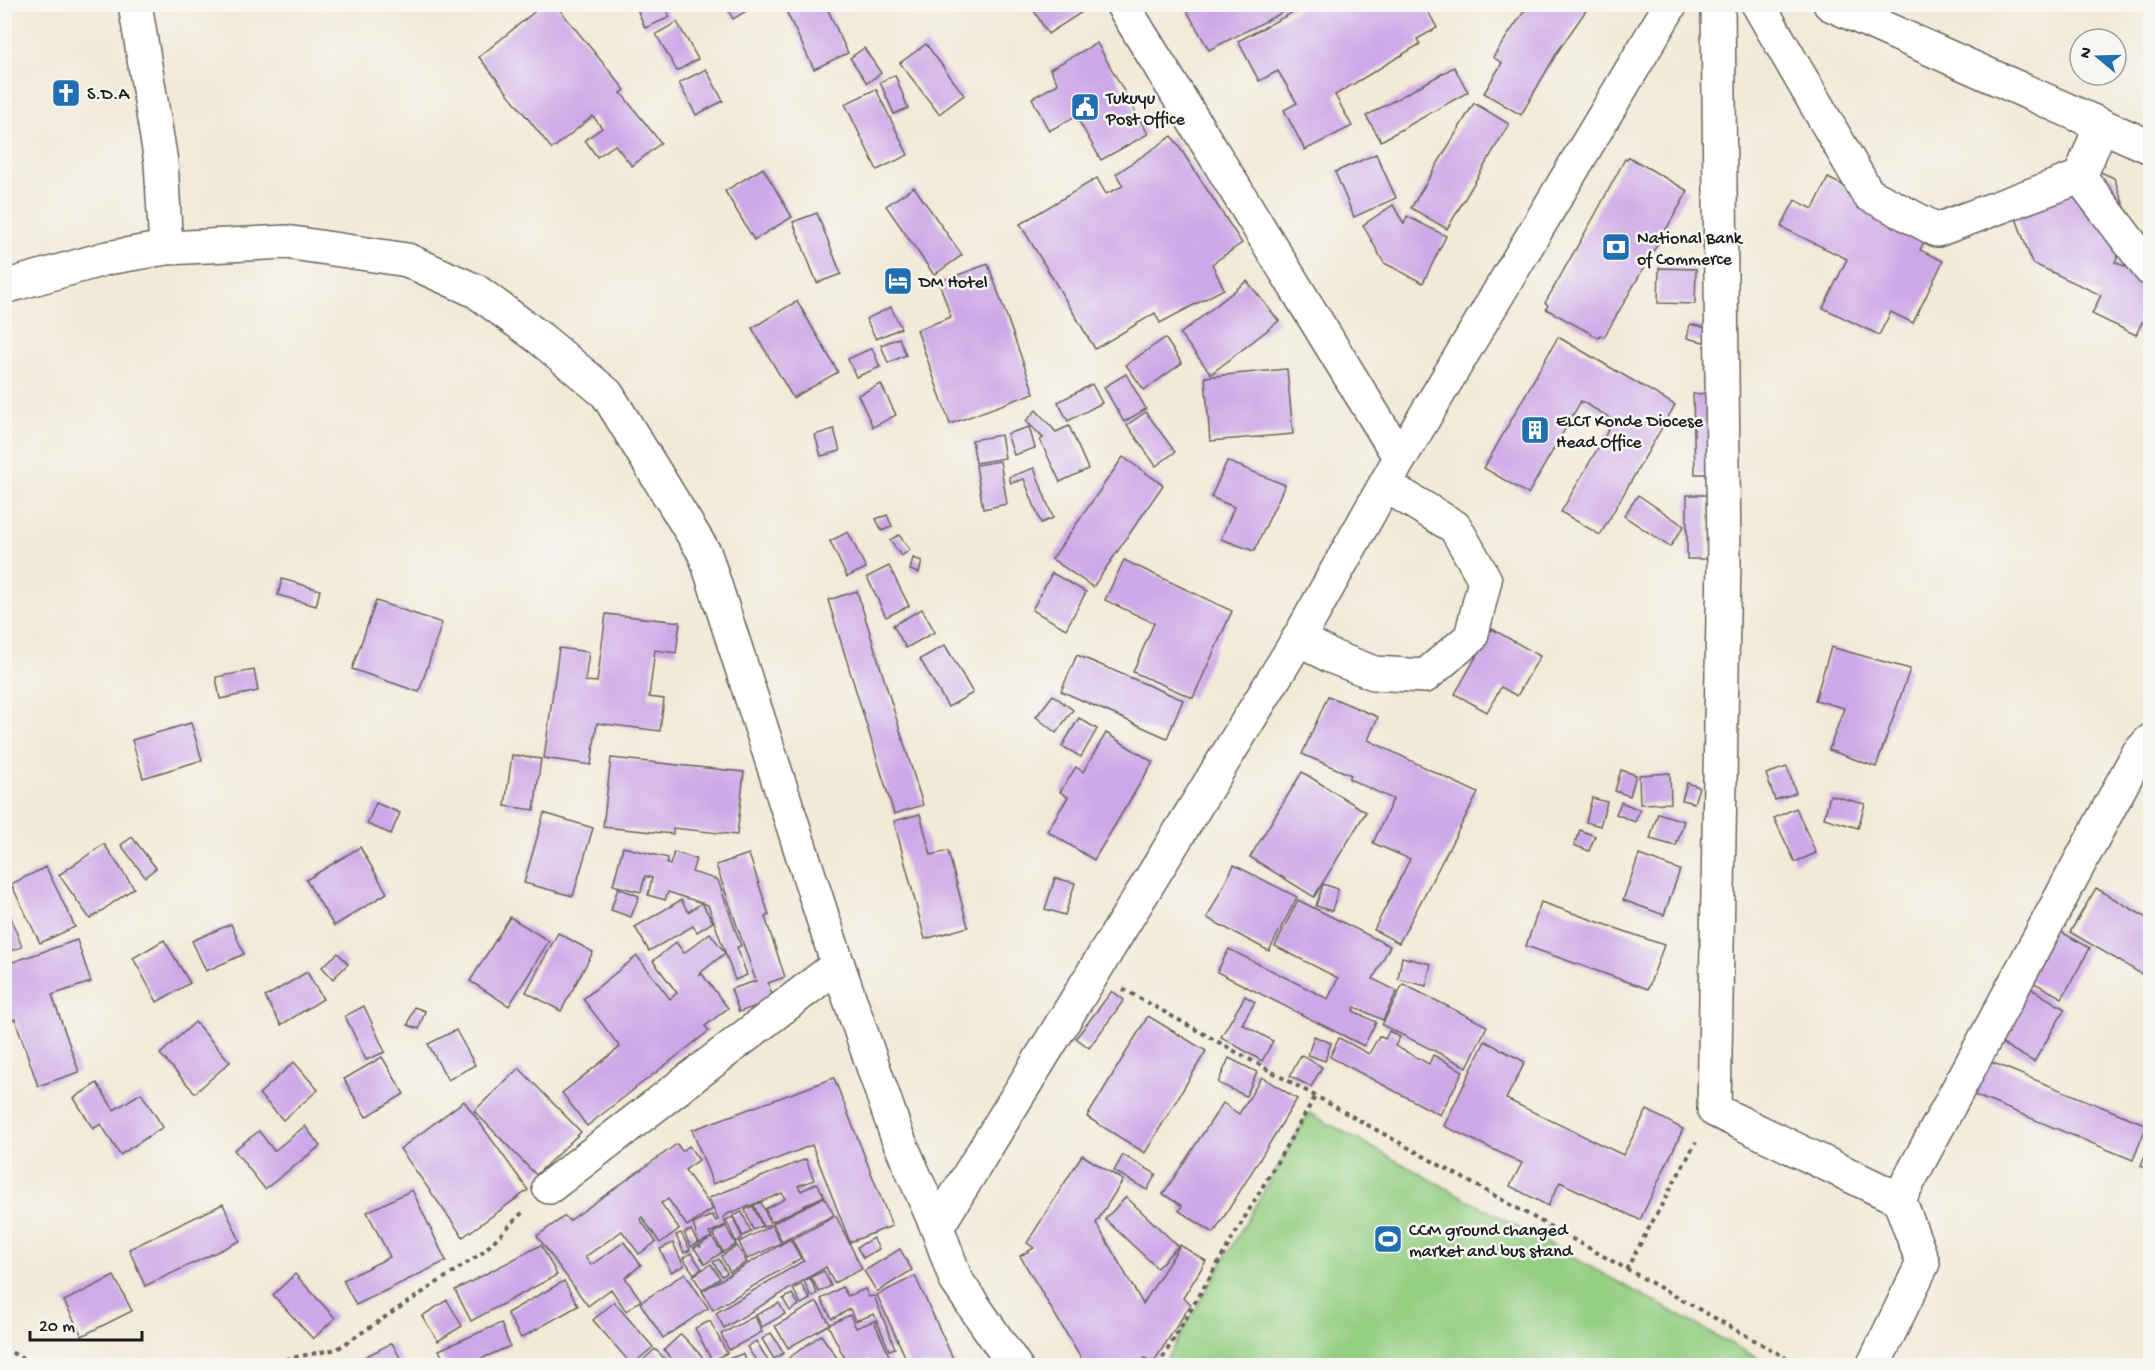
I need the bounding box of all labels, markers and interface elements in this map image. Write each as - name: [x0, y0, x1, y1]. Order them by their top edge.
- north arrow: [2068, 27, 2128, 87]
- text: N: [2076, 45, 2098, 61]
- church icon: S.D.A: [50, 77, 82, 109]
- place label: S.D.A: [87, 85, 130, 106]
- place label: Tukuyu Post Office: [1105, 89, 1185, 131]
- public building icon: Tukuyu Post Office: [1069, 91, 1101, 123]
- place label: National Bank of Commerce: [1637, 229, 1744, 271]
- bank icon: National Bank of Commerce: [1600, 231, 1632, 263]
- hotel icon: DM Hotel: [882, 265, 914, 297]
- place label: DM Hotel: [918, 273, 988, 294]
- place label: ELCT Konde Diocese Head Office: [1556, 412, 1704, 454]
- building icon: ELCT Konde Diocese Head Office: [1519, 414, 1551, 446]
- place label: CCM ground changed market and bus stand: [1409, 1221, 1574, 1263]
- sports icon: CCM ground changed market and bus stand: [1372, 1223, 1404, 1255]
- scale bar: [30, 1304, 142, 1342]
- text: 20 m: [39, 1317, 75, 1338]

